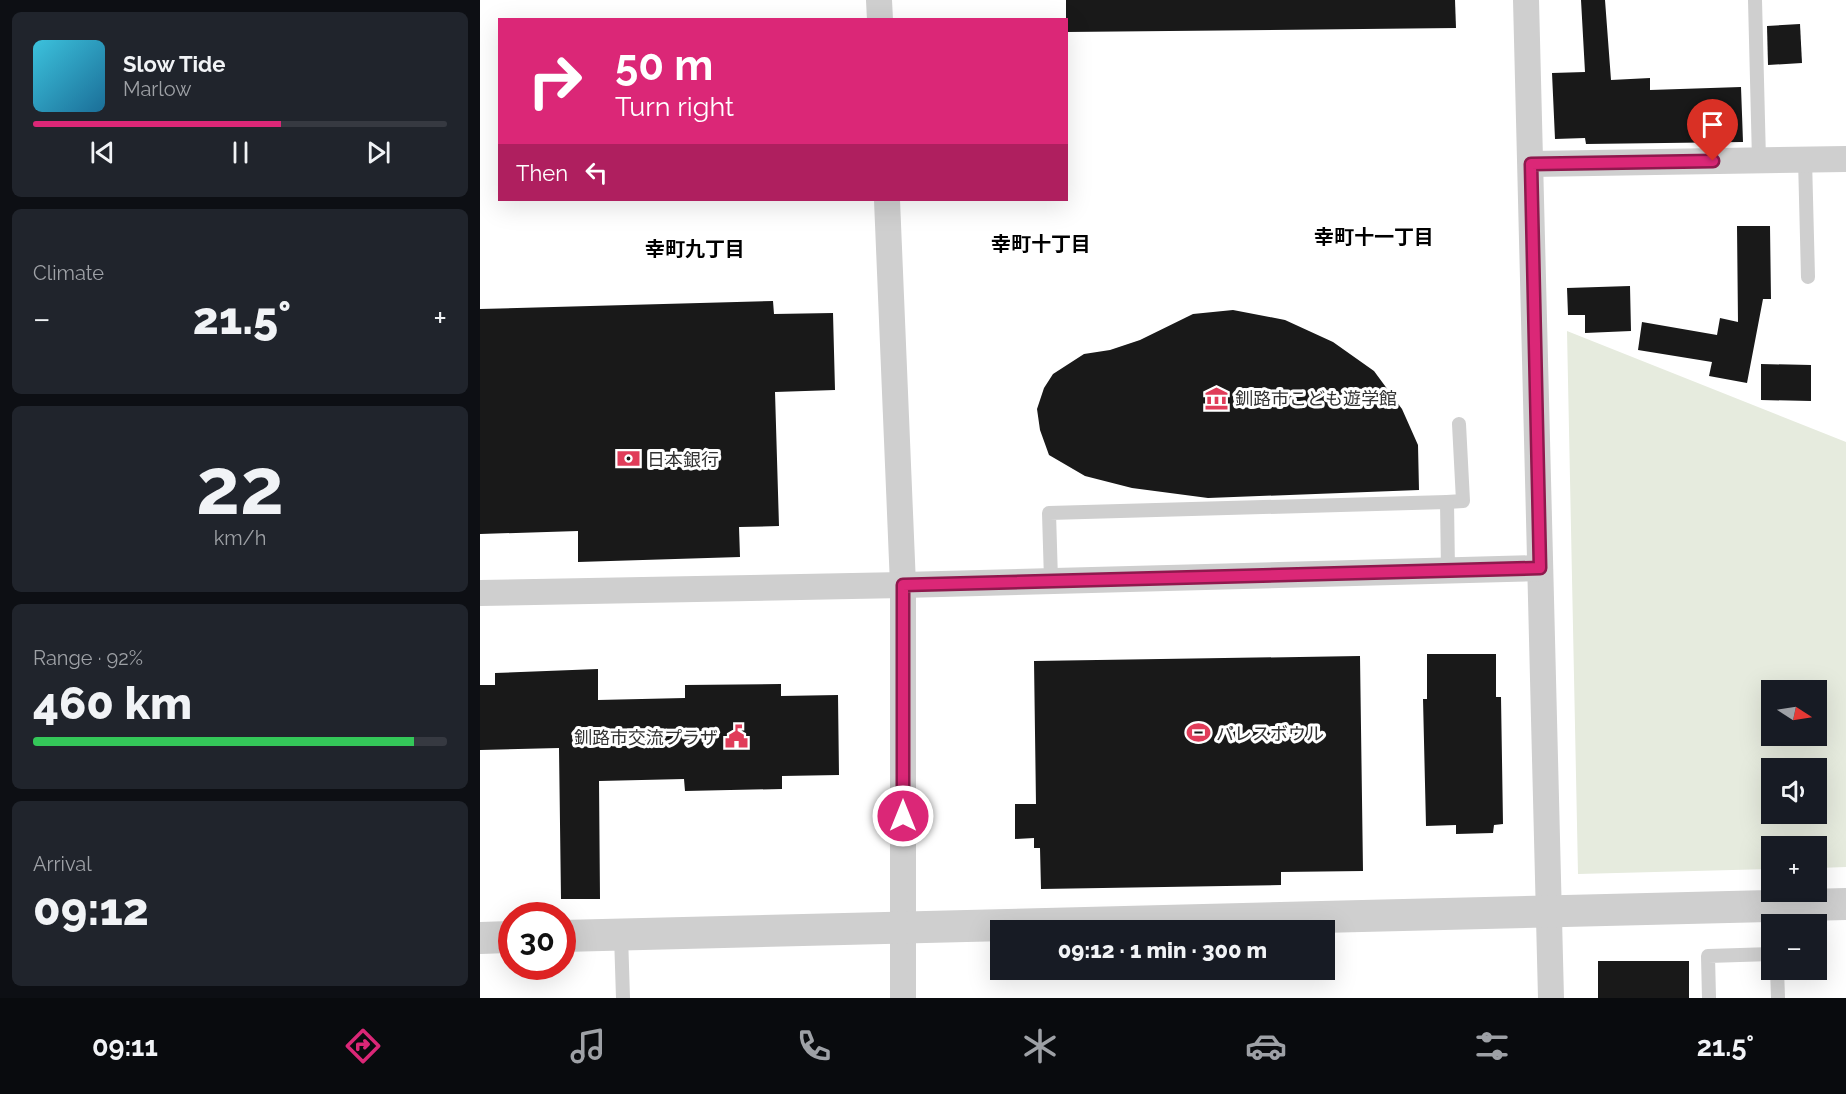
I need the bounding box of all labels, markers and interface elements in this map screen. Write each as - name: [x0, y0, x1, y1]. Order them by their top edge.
- text: 50 m: [615, 41, 713, 90]
- icon: right: [516, 42, 594, 120]
- text: Slow Tide: [123, 51, 225, 77]
- text: Marlow: [123, 77, 192, 101]
- text: Turn right: [615, 91, 734, 122]
- pin: [1687, 99, 1738, 161]
- icon: arrive: [1696, 108, 1729, 141]
- icon: previous: [86, 136, 119, 169]
- icon: pause: [224, 136, 257, 169]
- icon: next: [362, 136, 395, 169]
- icon: left: [580, 156, 613, 189]
- text: Then: [516, 160, 568, 186]
- district label: 幸町十一丁目: [1314, 225, 1434, 249]
- district label: 幸町十丁目: [991, 232, 1091, 256]
- district label: 幸町九丁目: [645, 237, 745, 261]
- text: Climate: [33, 261, 104, 285]
- text: 21.5°: [193, 292, 291, 345]
- text: −: [33, 299, 51, 338]
- text: +: [433, 299, 447, 338]
- museum icon: 釧路市こども遊学館: [1204, 385, 1230, 411]
- place label: 釧路市こども遊学館: [1235, 388, 1397, 409]
- text: 22: [196, 441, 284, 532]
- bank icon: 日本銀行: [616, 446, 642, 472]
- place label: 日本銀行: [647, 449, 719, 470]
- text: km/h: [214, 526, 266, 550]
- text: Range · 92%: [33, 646, 143, 670]
- text: 460 km: [33, 677, 192, 730]
- north arrow: [1761, 680, 1827, 746]
- map controls: [1761, 680, 1827, 980]
- sports icon: パレスボウル: [1185, 720, 1211, 746]
- place label: パレスボウル: [1216, 723, 1324, 744]
- public building icon: 釧路市交流プラザ: [723, 724, 749, 750]
- place label: 釧路市交流プラザ: [574, 727, 718, 748]
- button: sound: [1761, 758, 1827, 824]
- position arrow: [871, 784, 935, 848]
- button: +: [1761, 836, 1827, 902]
- text: Arrival: [33, 852, 92, 876]
- text: 09:12: [33, 883, 149, 936]
- speed limit sign: 30: [498, 902, 576, 980]
- button: −: [1761, 914, 1827, 980]
- text: 09:12 · 1 min · 300 m: [1058, 937, 1267, 963]
- icon: directions: [342, 1025, 384, 1067]
- icon: music: [567, 1025, 609, 1067]
- icon: phone: [793, 1025, 835, 1067]
- icon: climate: [1019, 1025, 1061, 1067]
- icon: car: [1245, 1025, 1287, 1067]
- icon: filters: [1471, 1025, 1513, 1067]
- text: 09:11: [92, 1031, 158, 1062]
- text: 21.5°: [1697, 1031, 1754, 1062]

